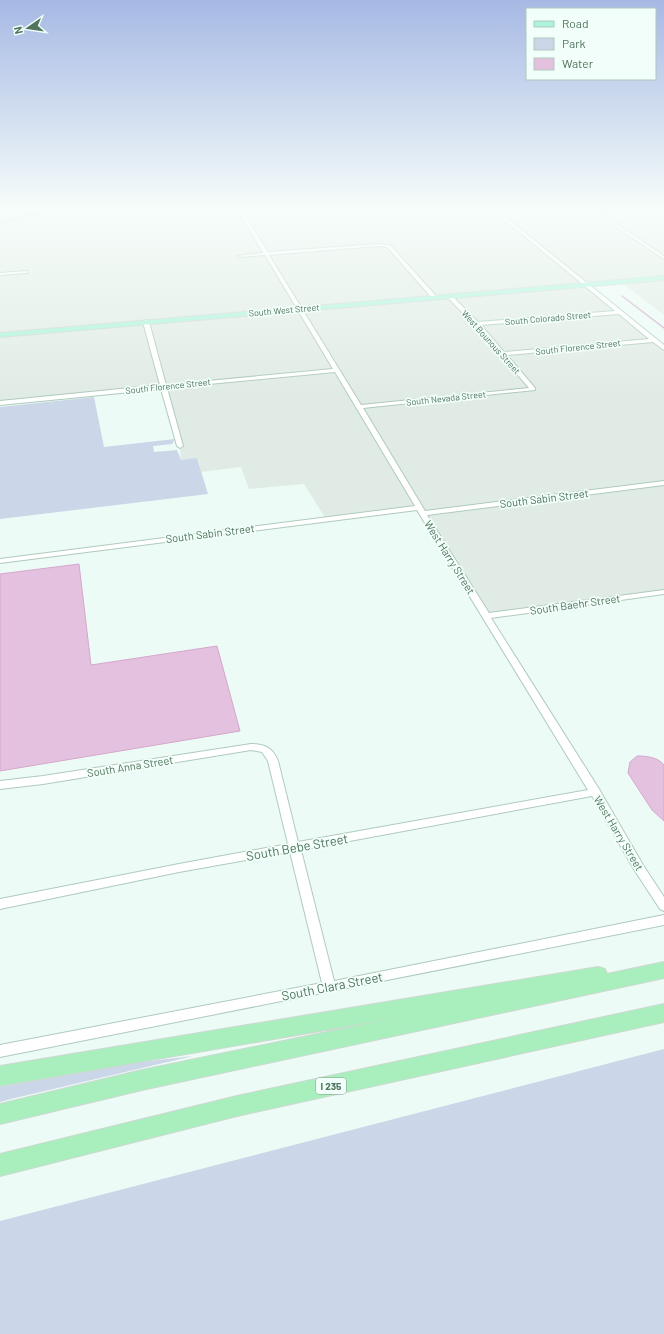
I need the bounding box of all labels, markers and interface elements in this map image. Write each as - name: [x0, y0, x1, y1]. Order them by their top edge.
- north arrow: [8, 8, 48, 48]
- legend: [526, 8, 656, 80]
- text: Road: [562, 16, 589, 30]
- text: N: [11, 25, 25, 35]
- text: Park: [562, 36, 586, 50]
- text: Water: [562, 56, 594, 70]
- street label: South West Street: [248, 301, 320, 319]
- street label: West Bounous Street: [459, 308, 523, 376]
- street label: South Colorado Street: [505, 309, 591, 327]
- street label: South Florence Street: [535, 337, 621, 357]
- street label: South Florence Street: [125, 376, 211, 396]
- street label: South Nevada Street: [405, 388, 487, 408]
- street label: South Sabin Street: [499, 486, 589, 510]
- street label: West Harry Street: [422, 518, 478, 596]
- street label: South Sabin Street: [165, 521, 255, 545]
- street label: South Baehr Street: [529, 591, 621, 617]
- street label: South Anna Street: [86, 753, 174, 779]
- street label: West Harry Street: [592, 793, 646, 873]
- street label: South Bebe Street: [245, 830, 349, 864]
- street label: South Clara Street: [280, 968, 384, 1004]
- road number: I 235: [316, 1078, 346, 1094]

